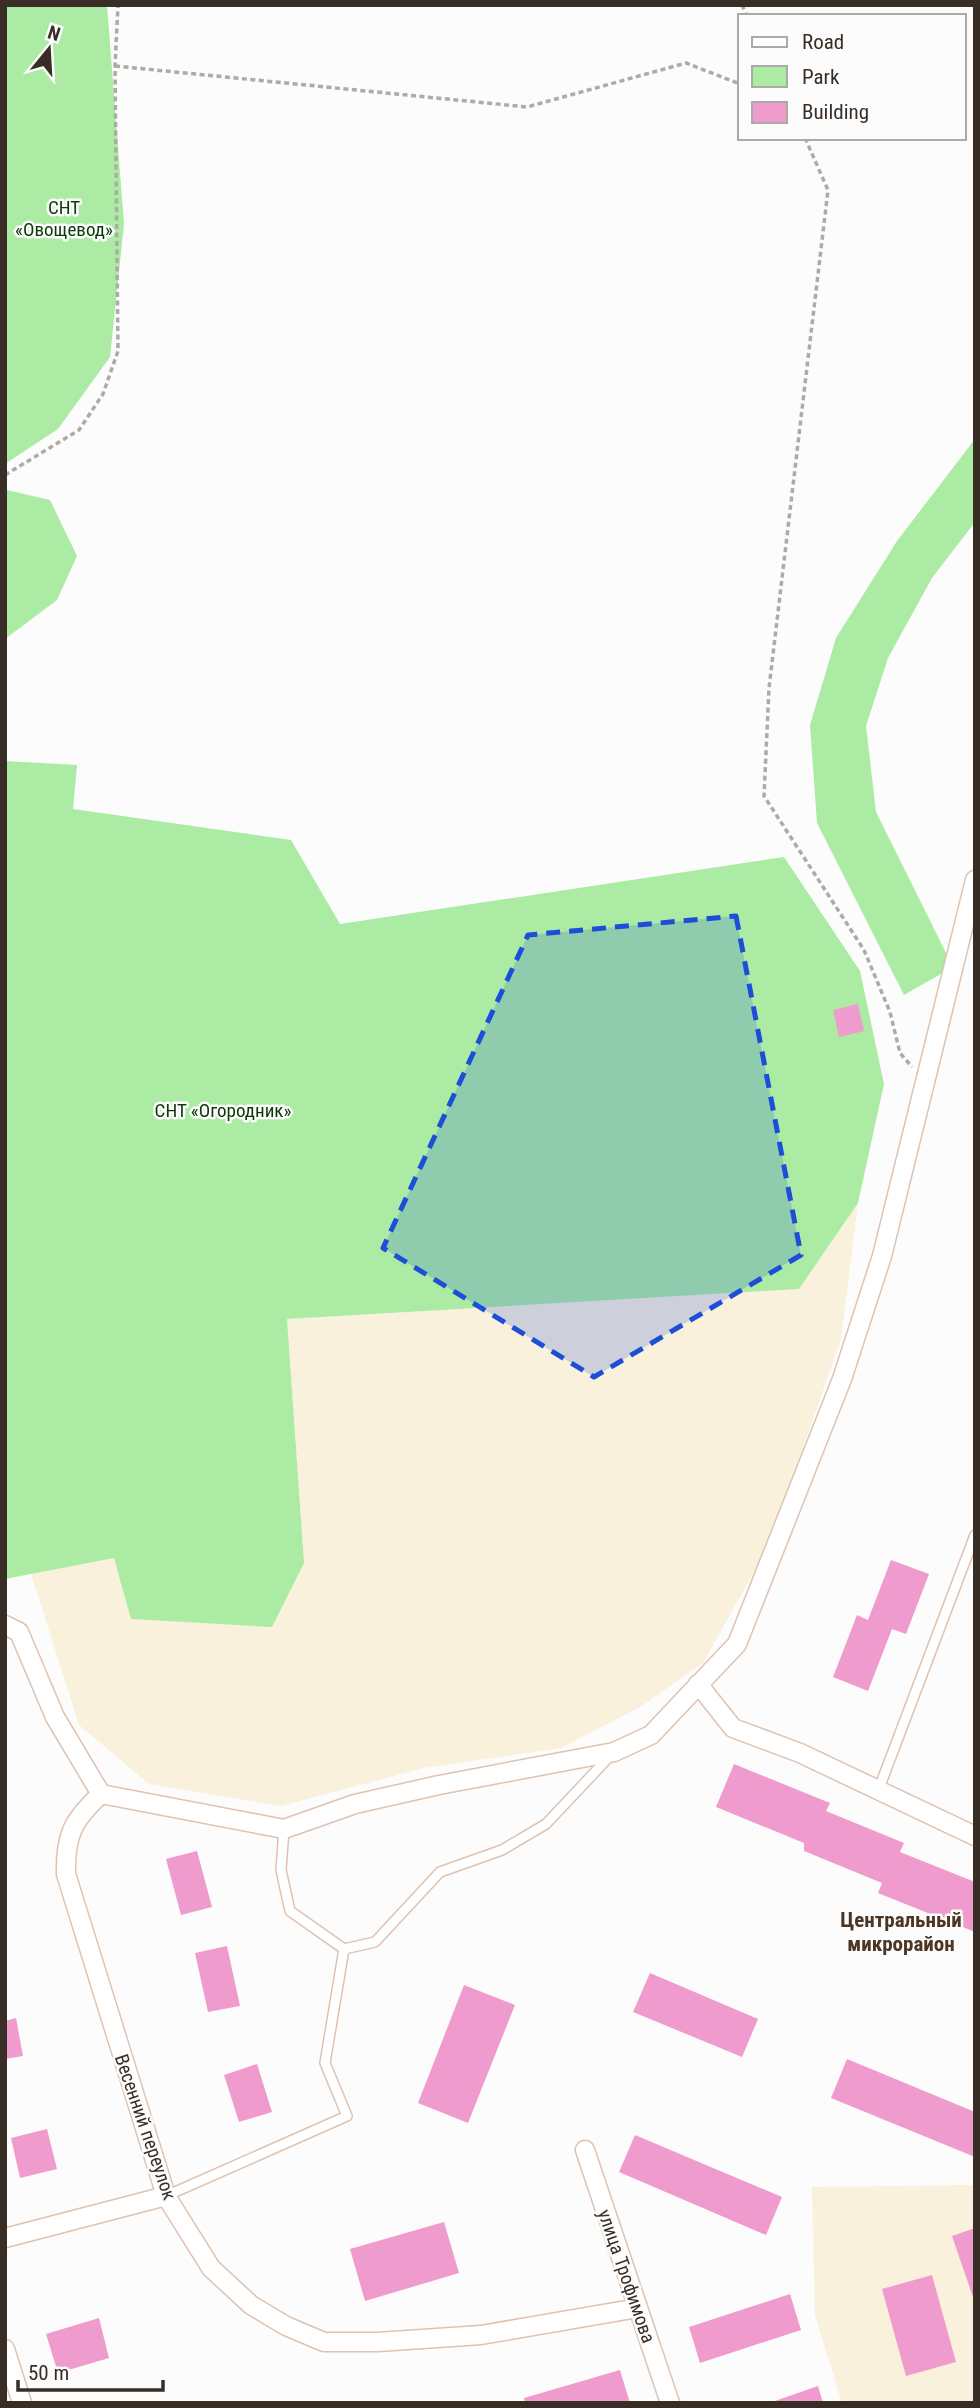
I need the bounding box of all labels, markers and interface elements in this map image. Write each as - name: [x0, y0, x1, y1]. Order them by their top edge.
- north arrow: [14, 14, 84, 84]
- legend: [738, 14, 966, 140]
- text: N: [45, 21, 63, 46]
- text: Road: [802, 30, 844, 54]
- text: Park: [802, 65, 840, 89]
- text: Building: [802, 100, 869, 124]
- park label: СНТ «Овощевод»: [15, 196, 113, 241]
- park label: СНТ «Огородник»: [155, 1099, 291, 1122]
- district label: Центральный микрорайон: [840, 1908, 962, 1956]
- street label: Весенний переулок: [110, 2051, 181, 2203]
- street label: улица Трофимова: [593, 2206, 660, 2346]
- scale bar: [18, 2348, 163, 2392]
- text: 50 m: [28, 2361, 69, 2385]

